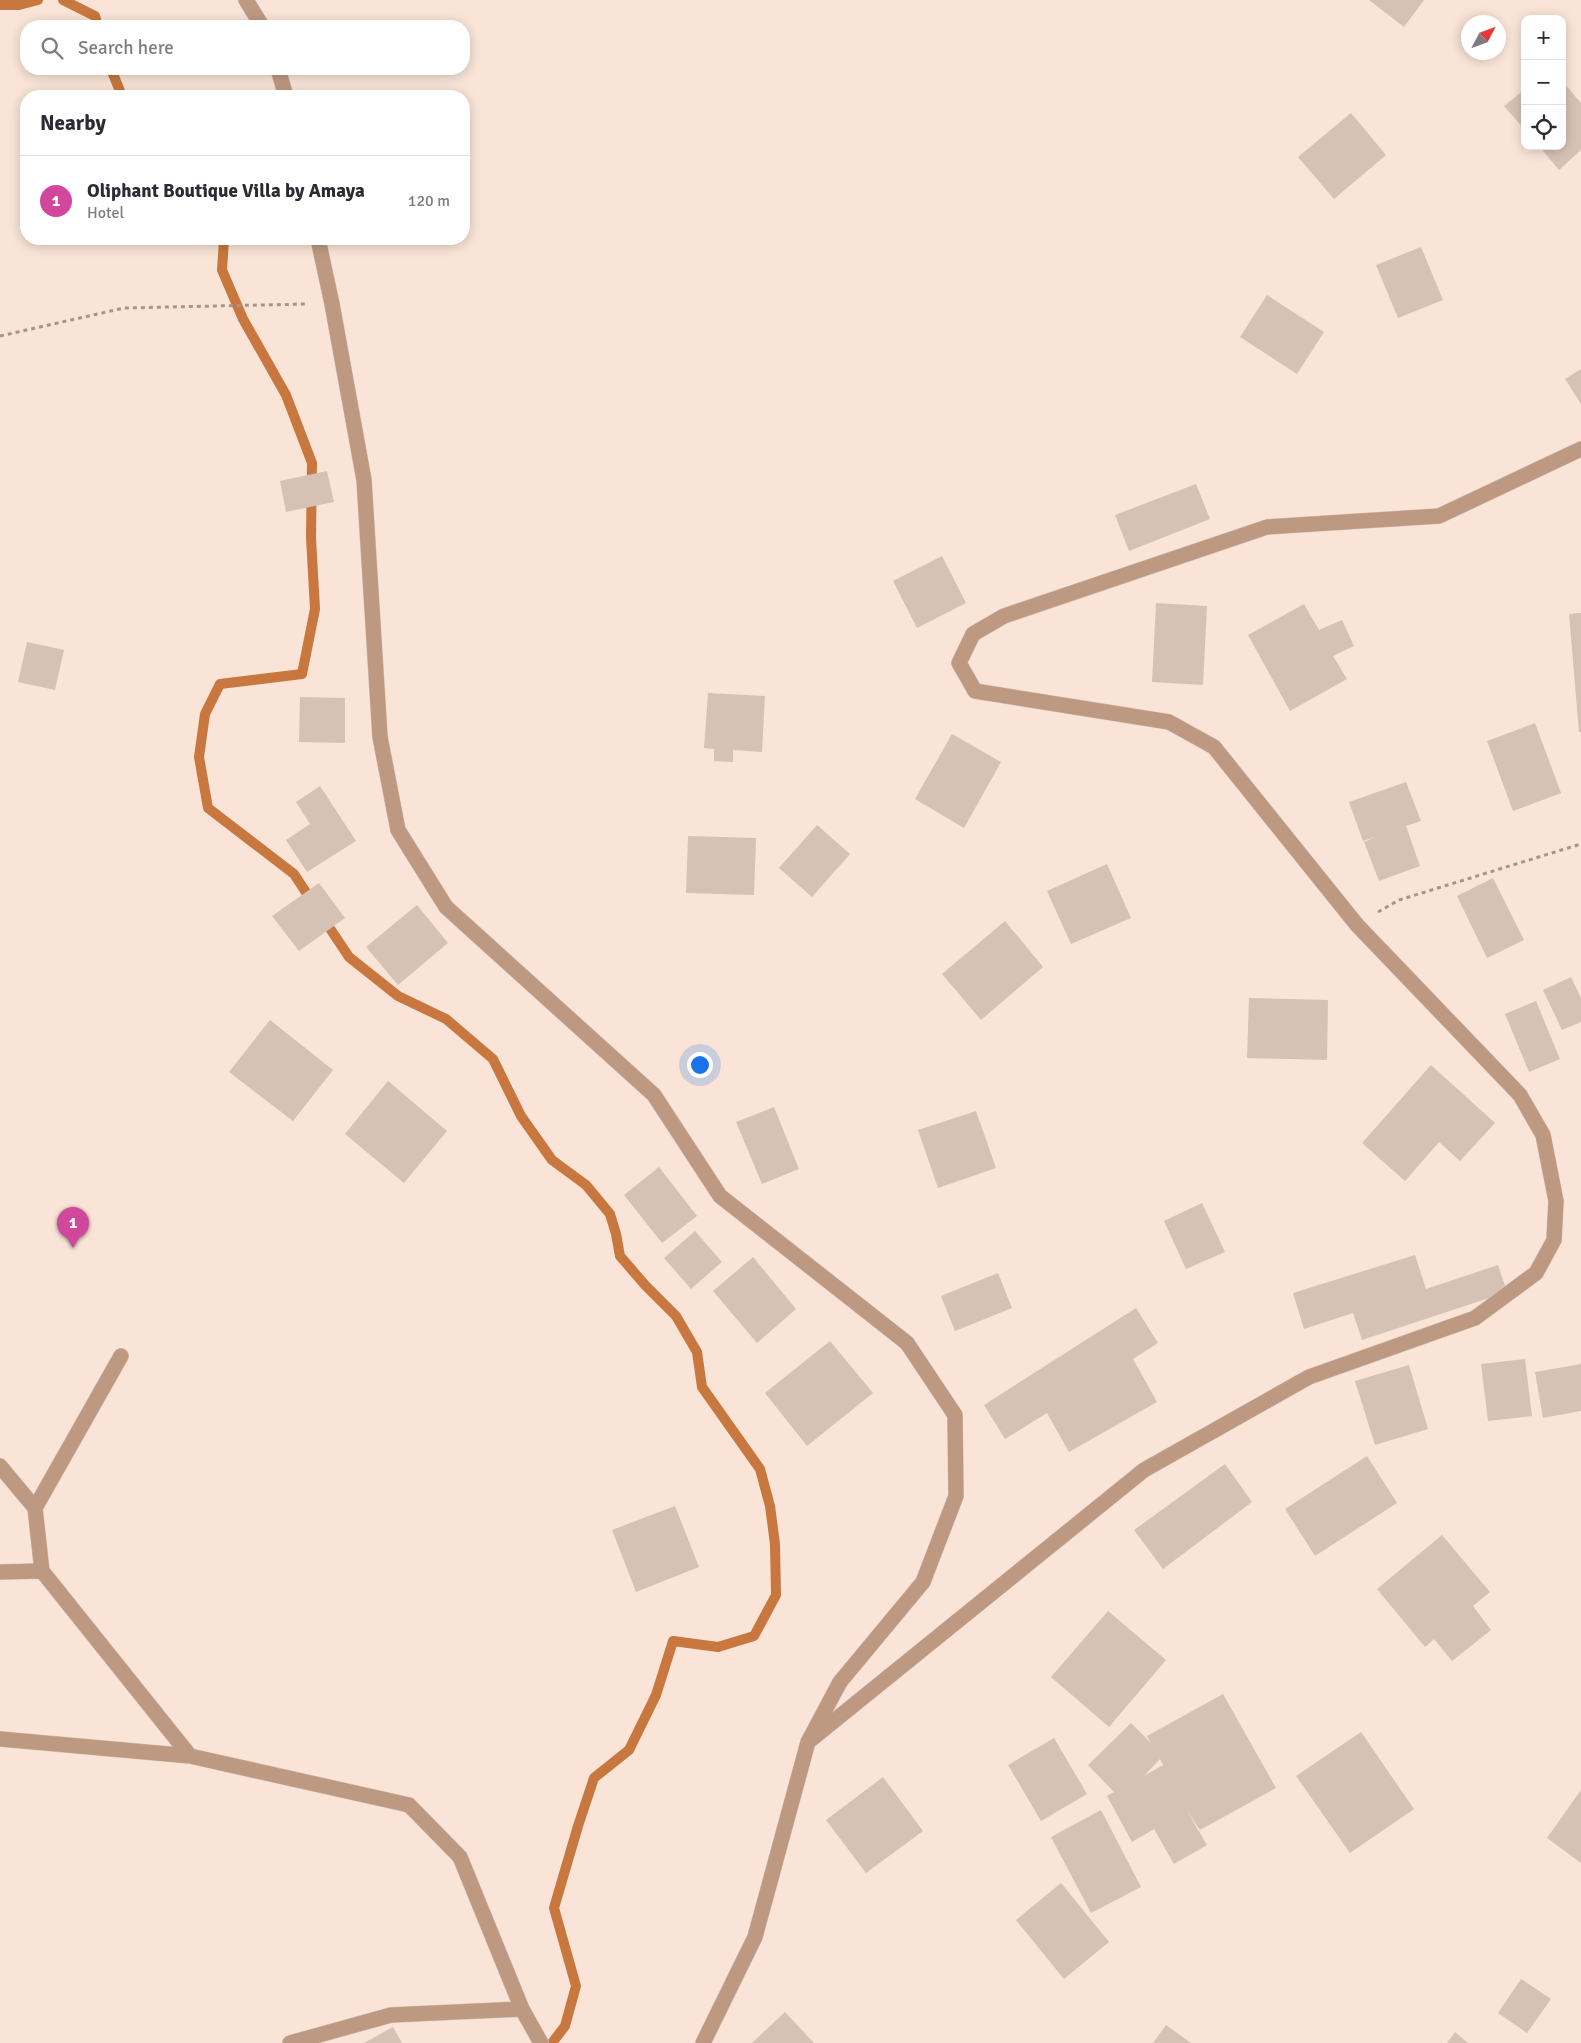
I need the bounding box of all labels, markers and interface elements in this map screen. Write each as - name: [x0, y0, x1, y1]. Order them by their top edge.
- north arrow: [1461, 15, 1506, 60]
- map controls: [1521, 15, 1566, 150]
- button: +: [1521, 15, 1566, 60]
- search box: [20, 20, 470, 75]
- icon: search: [38, 34, 66, 62]
- text: Search here: [78, 36, 174, 60]
- button: −: [1521, 60, 1566, 105]
- button: locate: [1521, 105, 1566, 150]
- text: Nearby: [40, 110, 106, 136]
- text: Oliphant Boutique Villa by Amaya: [87, 179, 365, 203]
- text: 1: [52, 191, 60, 211]
- text: 120 m: [408, 191, 450, 211]
- text: Hotel: [87, 203, 124, 223]
- your location: [687, 1052, 713, 1078]
- pin: 1: [57, 1207, 89, 1248]

